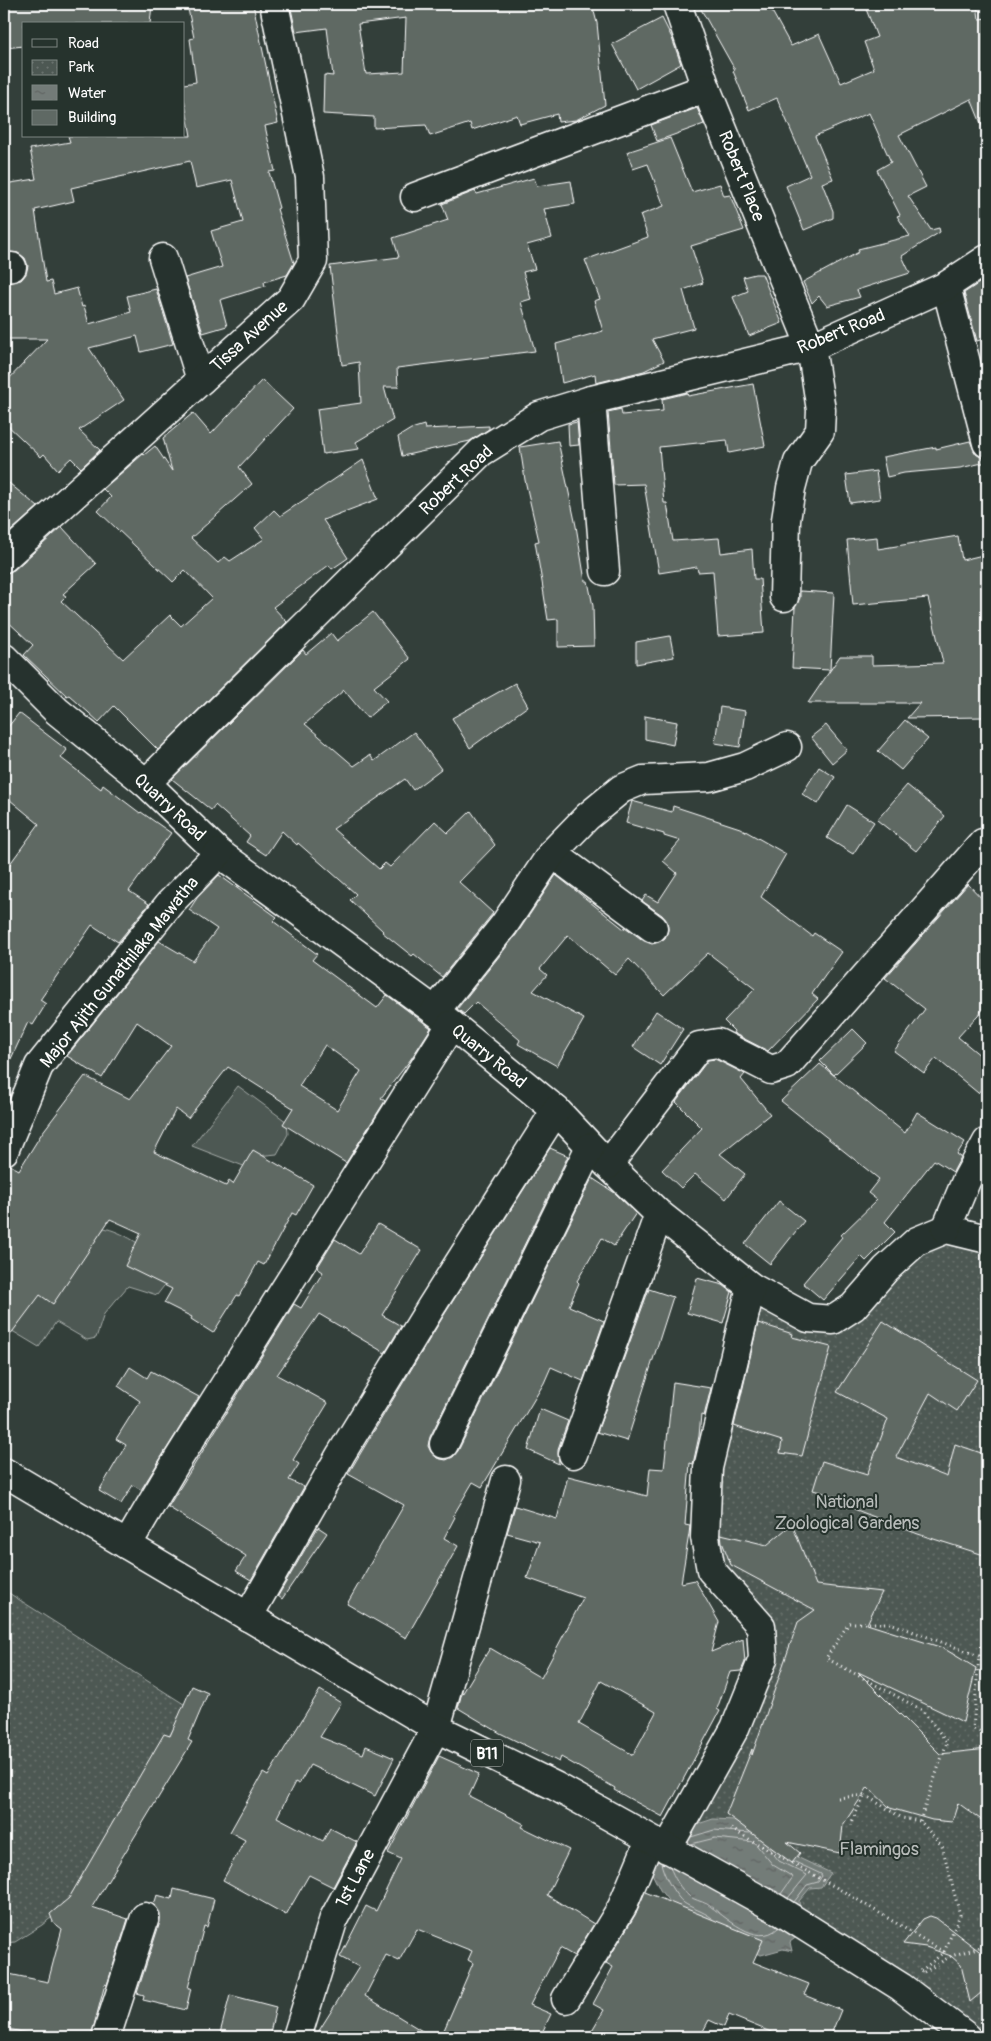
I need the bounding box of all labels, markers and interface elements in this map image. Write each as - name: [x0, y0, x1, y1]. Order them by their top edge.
- legend: [22, 22, 185, 138]
- text: Road: [68, 34, 99, 53]
- text: Park: [68, 58, 95, 77]
- text: Water: [68, 84, 107, 103]
- text: Building: [68, 108, 116, 127]
- street label: Robert Place: [713, 127, 770, 225]
- street label: Tissa Avenue: [206, 295, 293, 377]
- street label: Robert Road: [794, 303, 888, 359]
- street label: Robert Road: [415, 440, 498, 520]
- street label: Quarry Road: [129, 768, 210, 847]
- street label: Major Ajith Gunathilaka Mawatha: [35, 872, 204, 1073]
- street label: Quarry Road: [446, 1019, 531, 1094]
- park label: National Zoological Gardens: [775, 1491, 919, 1535]
- road number: B11: [471, 1740, 503, 1766]
- park label: Flamingos: [839, 1838, 919, 1861]
- street label: 1st Lane: [330, 1845, 381, 1912]

